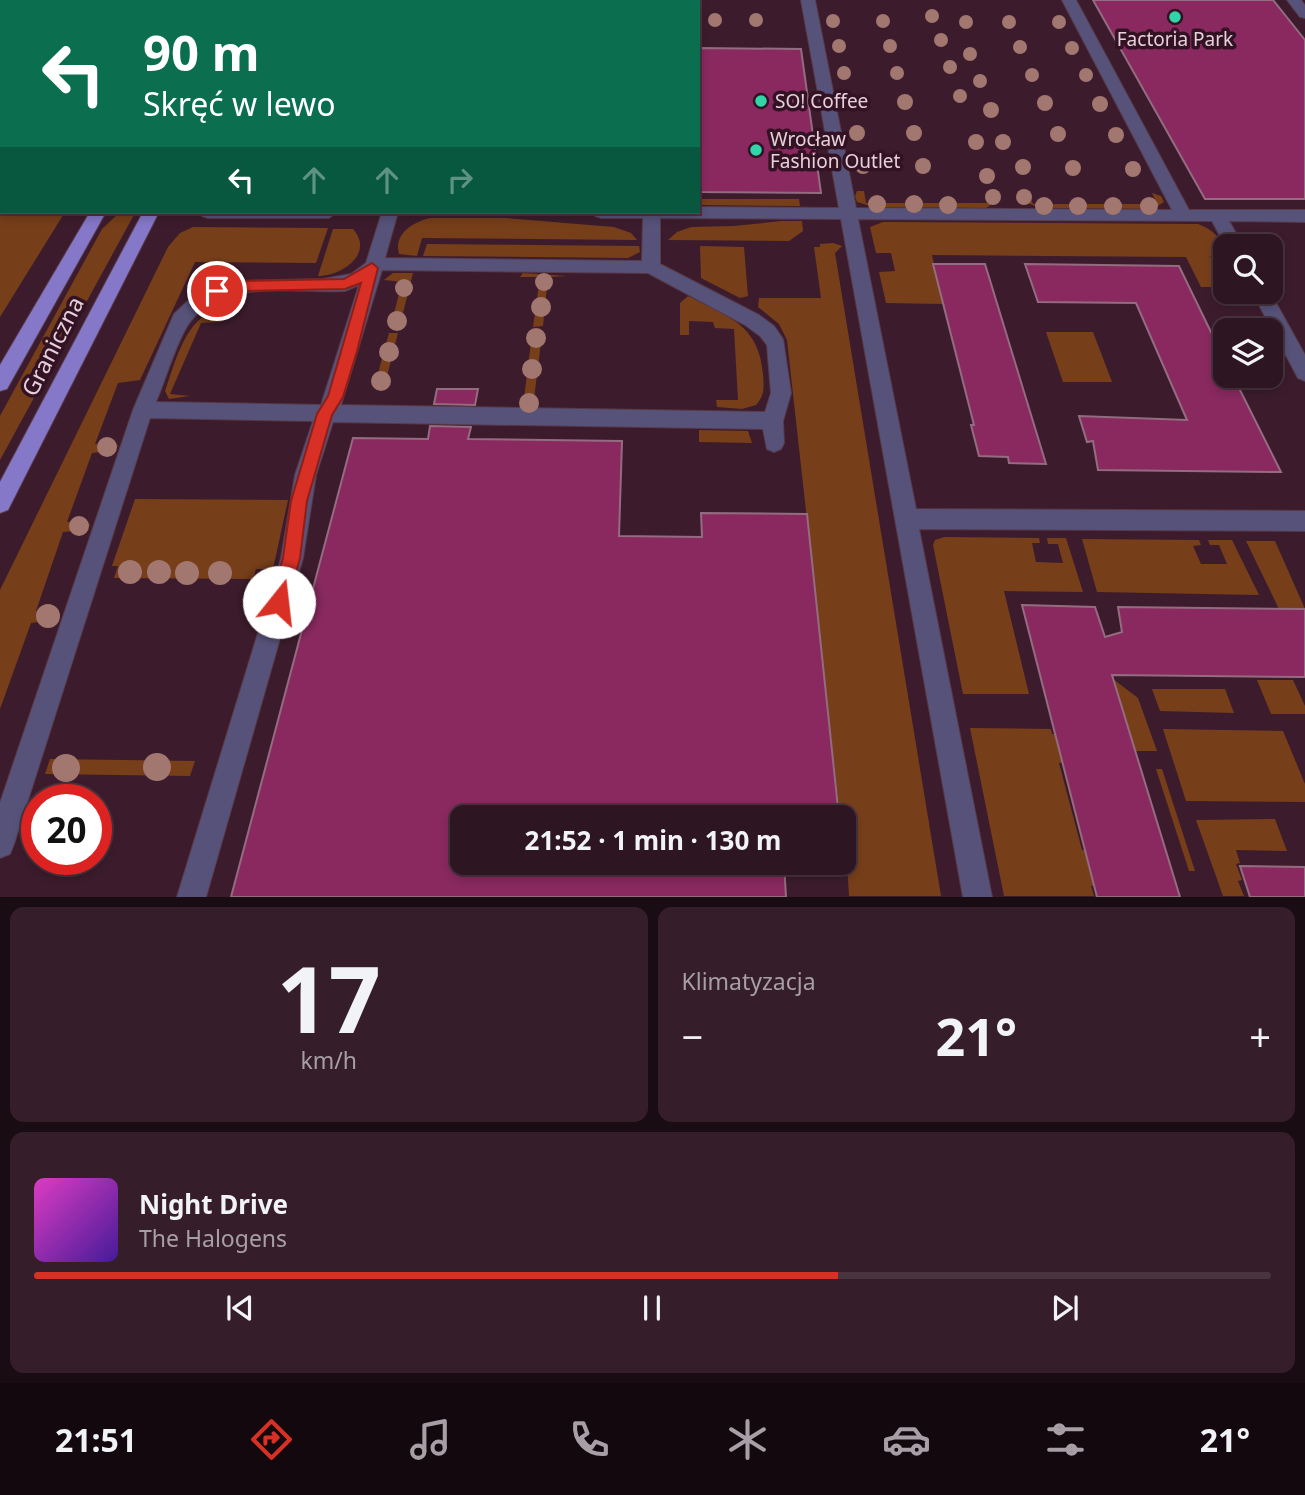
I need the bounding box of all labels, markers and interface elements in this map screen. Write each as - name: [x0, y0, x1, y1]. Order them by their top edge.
- marker: Factoria Park: [1167, 9, 1183, 25]
- text: 90 m: [143, 19, 260, 85]
- place label: Factoria Park: [1117, 26, 1233, 52]
- icon: left: [28, 28, 119, 119]
- text: Skręć w lewo: [143, 82, 336, 125]
- place label: SO! Coffee: [775, 88, 868, 114]
- marker: SO! Coffee: [753, 93, 769, 109]
- place label: Wrocław Fashion Outlet: [770, 126, 901, 174]
- marker: Wrocław Fashion Outlet: [748, 142, 764, 158]
- icon: left: [222, 161, 260, 199]
- icon: ahead: [295, 161, 333, 199]
- icon: ahead: [368, 161, 406, 199]
- icon: right: [441, 161, 479, 199]
- map controls: [1213, 234, 1283, 388]
- button: search: [1213, 234, 1283, 304]
- pin: [187, 261, 247, 321]
- icon: arrive: [198, 272, 236, 310]
- street label: Graniczna: [13, 291, 91, 401]
- button: layers: [1213, 318, 1283, 388]
- position arrow: [242, 565, 316, 639]
- speed limit sign: 20: [21, 784, 112, 875]
- text: 21:52 · 1 min · 130 m: [525, 822, 781, 858]
- text: 17: [277, 936, 381, 1060]
- text: Klimatyzacja: [682, 965, 816, 997]
- text: 21°: [935, 1000, 1017, 1071]
- text: −: [682, 1010, 703, 1062]
- text: +: [1249, 1010, 1271, 1062]
- text: km/h: [300, 1044, 357, 1076]
- text: Night Drive: [139, 1186, 288, 1222]
- text: The Halogens: [139, 1222, 287, 1254]
- icon: previous: [221, 1289, 259, 1327]
- icon: pause: [633, 1289, 671, 1327]
- icon: next: [1046, 1289, 1084, 1327]
- icon: directions: [247, 1415, 296, 1464]
- icon: music: [406, 1415, 455, 1464]
- icon: phone: [565, 1415, 614, 1464]
- icon: climate: [723, 1415, 772, 1464]
- icon: car: [882, 1415, 931, 1464]
- icon: filters: [1041, 1415, 1090, 1464]
- text: 21:51: [55, 1418, 137, 1461]
- text: 21°: [1200, 1418, 1250, 1461]

